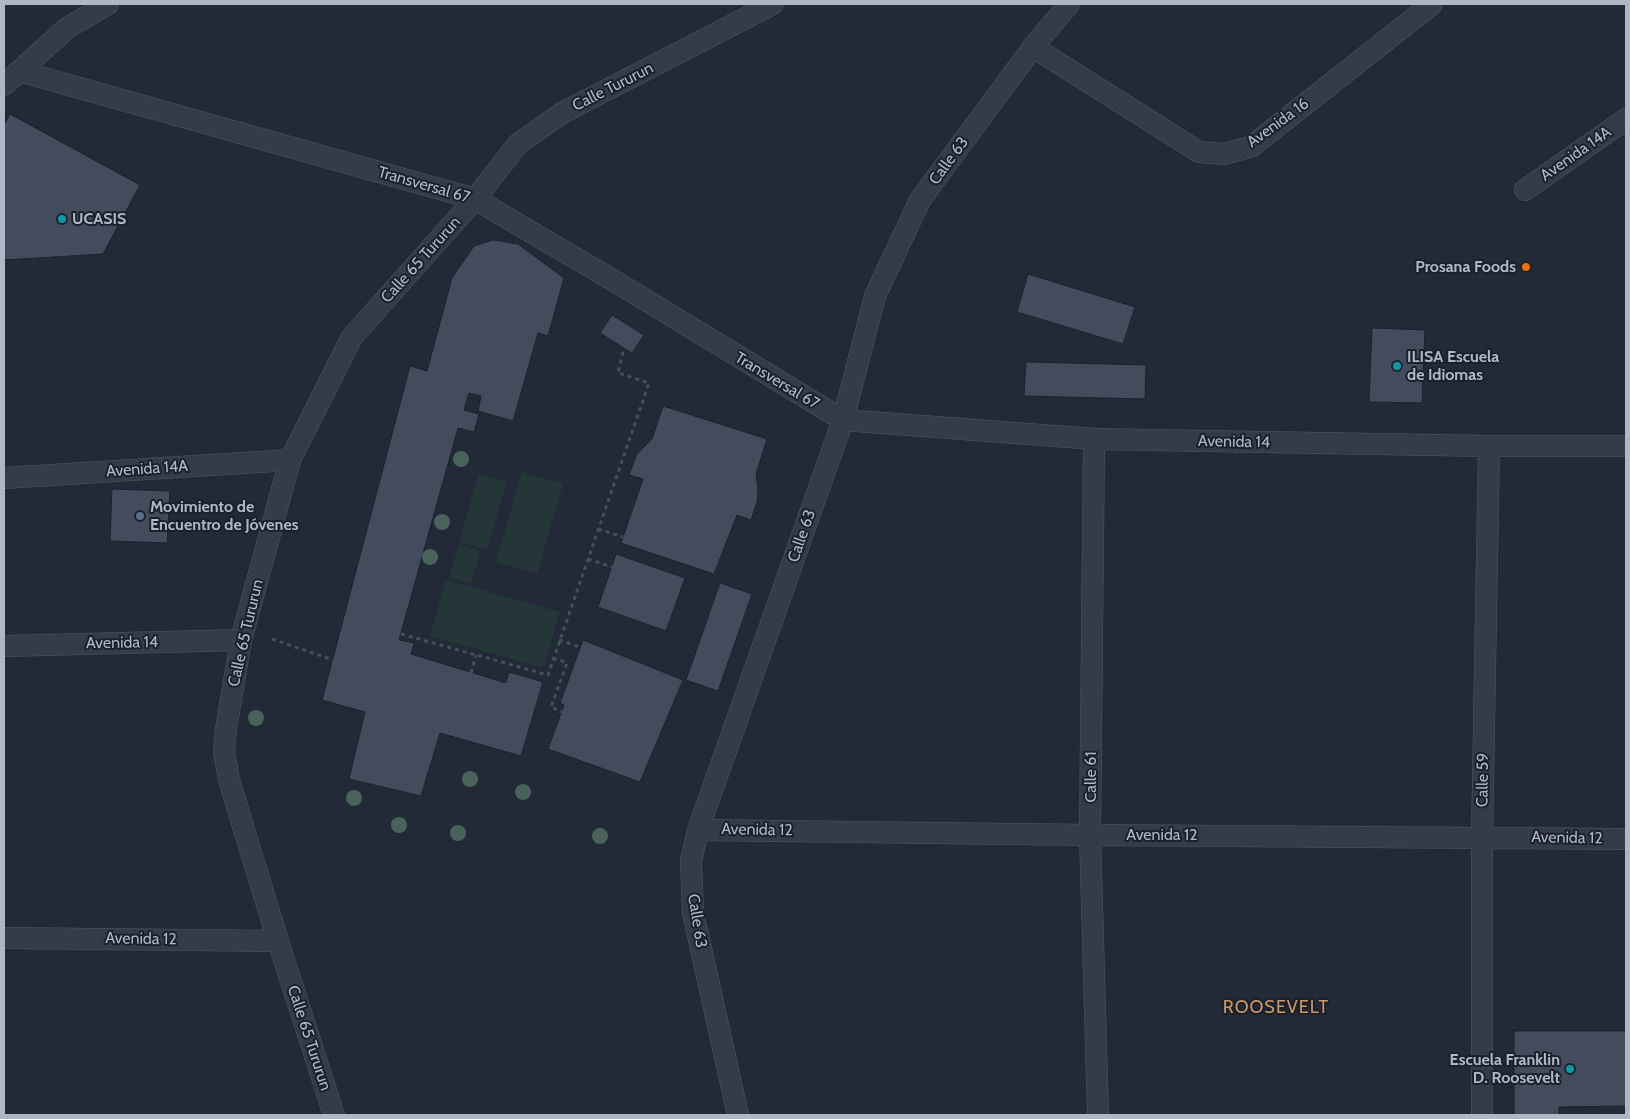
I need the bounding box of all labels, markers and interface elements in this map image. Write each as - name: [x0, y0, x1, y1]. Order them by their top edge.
- street label: Calle Tururun: [569, 58, 657, 116]
- street label: Avenida 16: [1243, 94, 1313, 152]
- street label: Avenida 14A: [1537, 123, 1615, 185]
- street label: Calle 63: [925, 133, 973, 189]
- street label: Transversal 67: [376, 163, 472, 207]
- place label: UCASIS: [72, 209, 126, 229]
- marker: UCASIS: [56, 213, 68, 225]
- street label: Calle 65 Tururun: [377, 213, 465, 307]
- place label: Prosana Foods: [1415, 257, 1516, 277]
- marker: Prosana Foods: [1520, 261, 1532, 273]
- place label: ILISA Escuela de Idiomas: [1407, 347, 1499, 385]
- street label: Transversal 67: [731, 348, 823, 414]
- marker: ILISA Escuela de Idiomas: [1391, 360, 1403, 372]
- street label: Avenida 14: [1198, 432, 1270, 452]
- street label: Avenida 14A: [105, 457, 189, 481]
- place label: Movimiento de Encuentro de Jóvenes: [150, 497, 298, 535]
- street label: Calle 63: [784, 507, 820, 565]
- marker: Movimiento de Encuentro de Jóvenes: [134, 510, 146, 522]
- street label: Calle 65 Tururun: [224, 577, 268, 689]
- street label: Avenida 14: [86, 633, 158, 653]
- street label: Calle 61: [1081, 752, 1101, 802]
- street label: Calle 59: [1473, 753, 1493, 807]
- street label: Avenida 12: [721, 820, 793, 840]
- street label: Avenida 12: [1126, 825, 1198, 845]
- street label: Avenida 12: [1531, 828, 1603, 848]
- street label: Calle 63: [683, 893, 711, 949]
- street label: Avenida 12: [105, 929, 177, 949]
- street label: Calle 65 Tururun: [283, 983, 335, 1093]
- district label: ROOSEVELT: [1222, 997, 1330, 1019]
- place label: Escuela Franklin D. Roosevelt: [1450, 1050, 1560, 1088]
- marker: Escuela Franklin D. Roosevelt: [1564, 1063, 1576, 1075]

